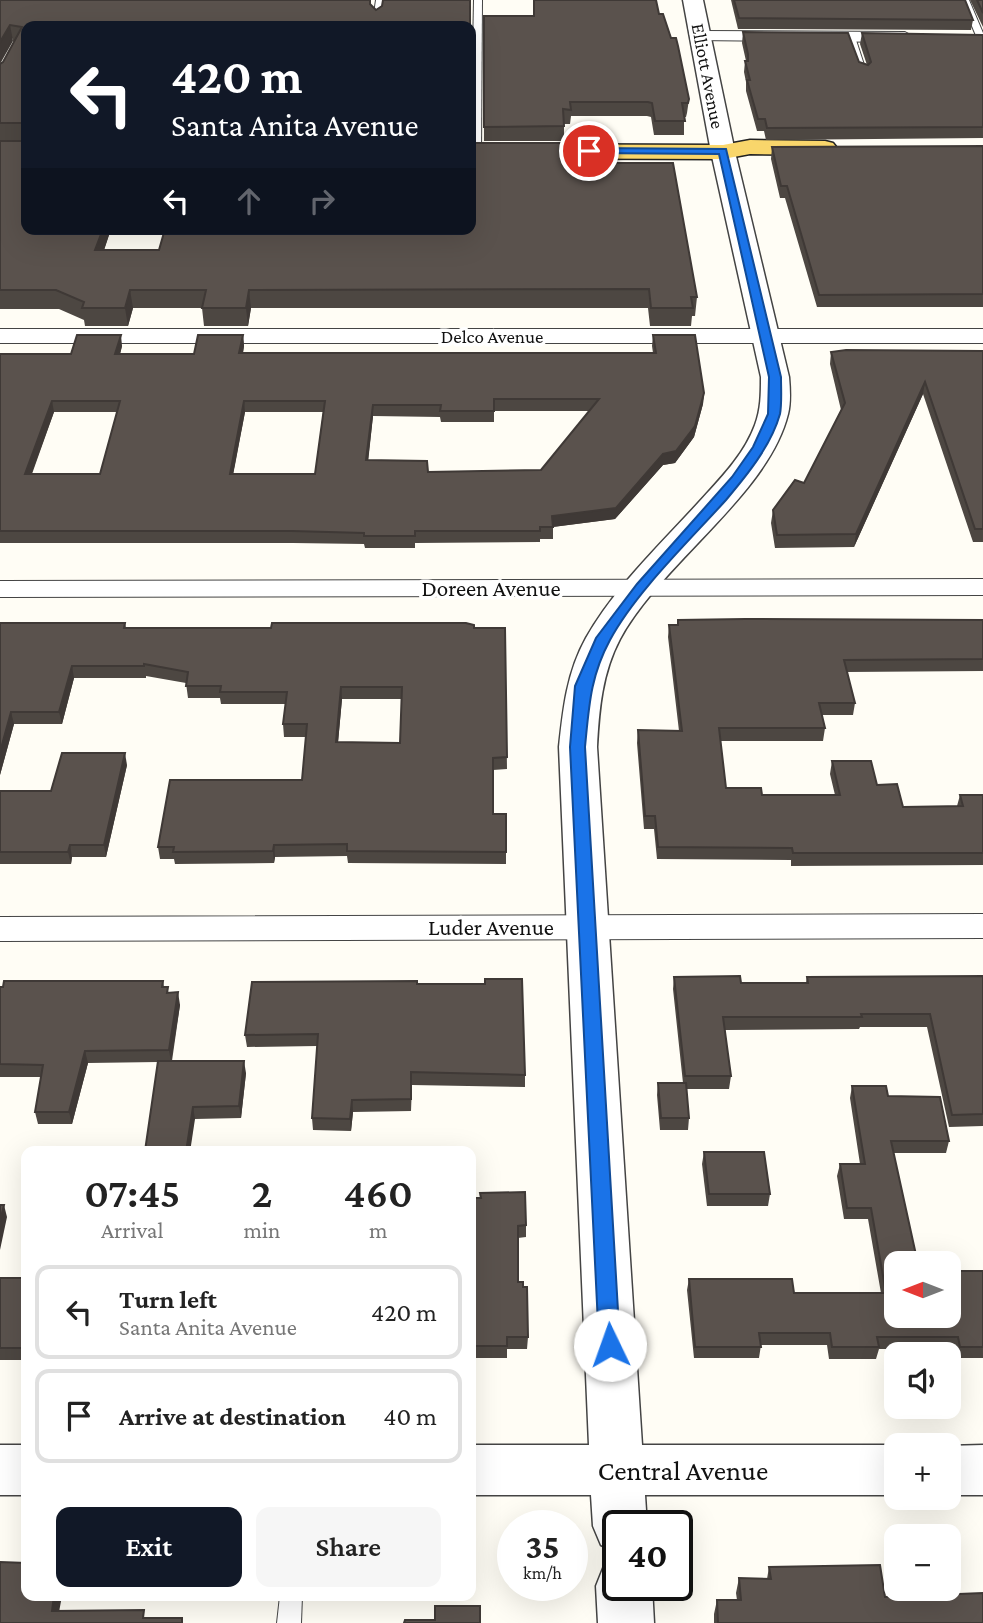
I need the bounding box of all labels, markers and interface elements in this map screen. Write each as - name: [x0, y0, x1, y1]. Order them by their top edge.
- street label: Elliott Avenue: [688, 22, 728, 130]
- icon: left: [56, 49, 147, 140]
- text: 420 m: [171, 49, 303, 104]
- text: Santa Anita Avenue: [171, 107, 418, 143]
- pin: [559, 121, 619, 181]
- icon: arrive: [570, 132, 608, 170]
- icon: left: [157, 182, 195, 220]
- icon: ahead: [230, 182, 268, 220]
- icon: right: [303, 182, 341, 220]
- street label: Delco Avenue: [441, 326, 543, 347]
- street label: Doreen Avenue: [421, 575, 561, 601]
- street label: Luder Avenue: [428, 914, 554, 940]
- text: 07:45: [84, 1169, 180, 1216]
- text: 2: [251, 1169, 272, 1216]
- text: 460: [344, 1169, 413, 1216]
- text: Arrival: [101, 1217, 164, 1243]
- text: min: [243, 1217, 280, 1243]
- text: m: [369, 1217, 387, 1243]
- north arrow: [884, 1251, 961, 1328]
- map controls: [884, 1251, 961, 1601]
- text: Turn left: [119, 1285, 217, 1314]
- icon: left: [60, 1293, 98, 1331]
- text: 420 m: [371, 1298, 437, 1327]
- position arrow: [573, 1308, 647, 1382]
- text: Santa Anita Avenue: [119, 1314, 297, 1340]
- button: sound: [884, 1342, 961, 1419]
- icon: arrive: [60, 1397, 98, 1435]
- text: Arrive at destination: [119, 1402, 346, 1431]
- text: 40 m: [383, 1402, 437, 1431]
- button: +: [884, 1433, 961, 1510]
- street label: Central Avenue: [598, 1455, 768, 1486]
- button: Exit: [56, 1507, 242, 1587]
- button: Share: [256, 1507, 441, 1587]
- speed limit sign: 40: [602, 1510, 693, 1601]
- button: −: [884, 1524, 961, 1601]
- text: 35: [525, 1527, 560, 1566]
- text: km/h: [523, 1563, 562, 1583]

